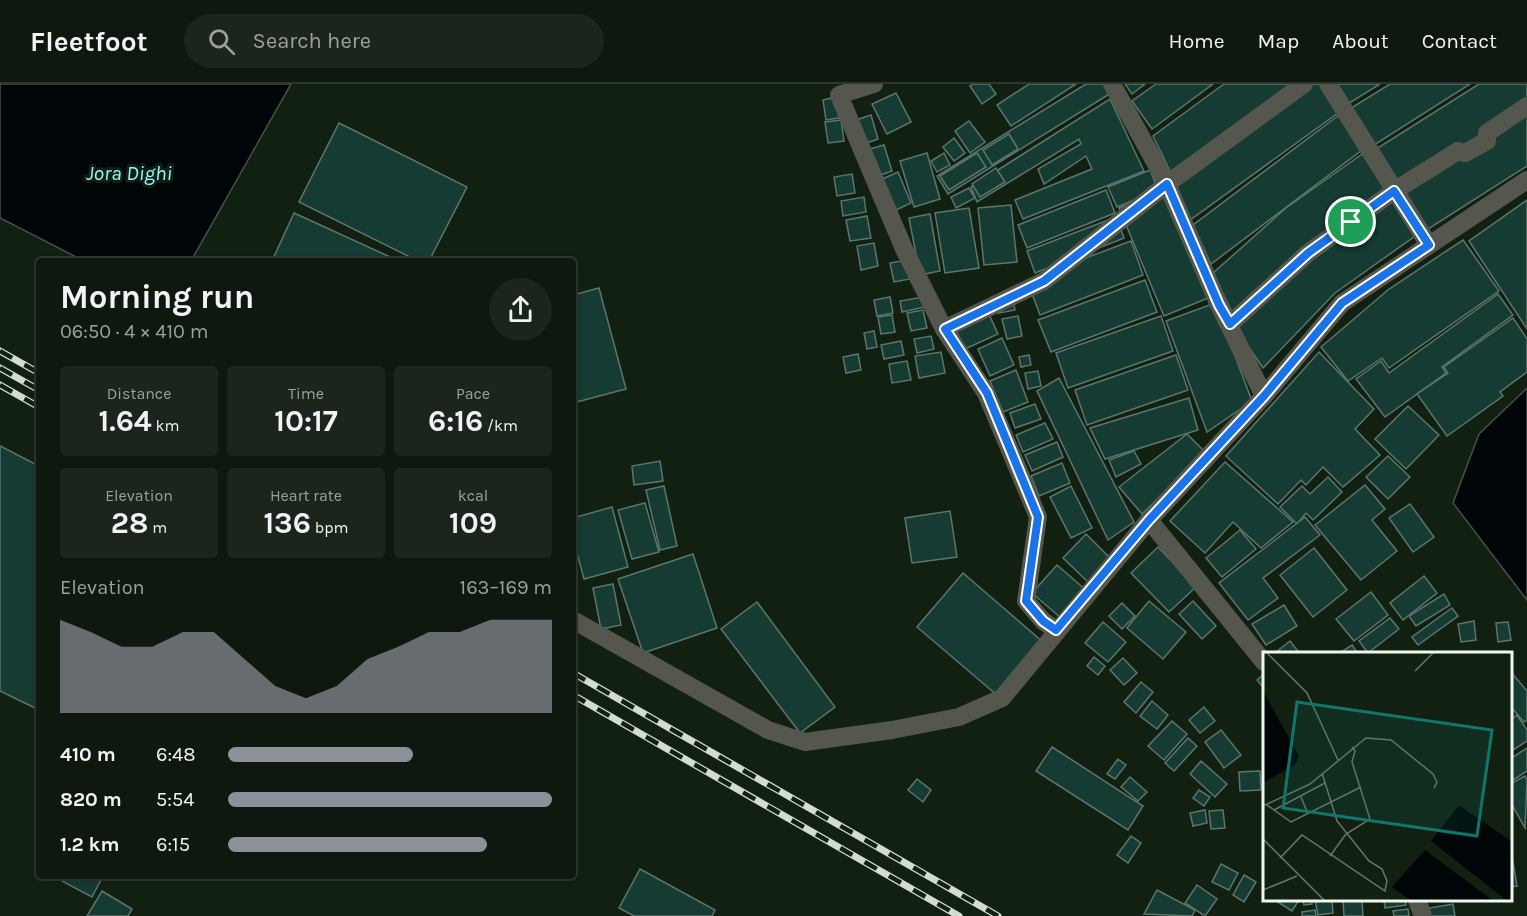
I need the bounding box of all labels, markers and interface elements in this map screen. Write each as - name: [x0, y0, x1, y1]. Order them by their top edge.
- search box: [184, 14, 604, 68]
- text: Fleetfoot: [30, 25, 148, 58]
- icon: search: [205, 25, 238, 58]
- text: Search here: [253, 28, 371, 54]
- text: Home: [1169, 29, 1225, 53]
- text: Map: [1258, 29, 1299, 53]
- text: About: [1332, 29, 1389, 53]
- text: Contact: [1422, 29, 1497, 53]
- water label: Jora Dighi: [86, 161, 172, 185]
- pin: [1325, 196, 1376, 247]
- icon: arrive: [1334, 205, 1367, 238]
- text: Morning run: [60, 278, 254, 316]
- button: share: [489, 278, 552, 341]
- text: 06:50 · 4 × 410 m: [60, 320, 208, 343]
- text: Distance: [107, 384, 171, 403]
- text: Time: [288, 384, 324, 403]
- text: Pace: [456, 384, 490, 403]
- text: 1.64: [98, 403, 152, 439]
- text: 10:17: [274, 403, 338, 439]
- text: 6:16: [428, 403, 483, 439]
- text: km: [152, 416, 180, 435]
- text: /km: [483, 416, 518, 435]
- text: Elevation: [105, 486, 173, 505]
- text: Heart rate: [270, 486, 342, 505]
- text: kcal: [458, 486, 488, 505]
- text: 28: [111, 505, 148, 541]
- text: 136: [263, 505, 311, 541]
- text: 109: [449, 505, 497, 541]
- text: m: [148, 518, 167, 537]
- text: bpm: [311, 518, 349, 537]
- text: Elevation: [60, 576, 145, 599]
- text: 163–169 m: [460, 576, 552, 599]
- inset map: [1263, 652, 1512, 901]
- text: 410 m: [60, 743, 116, 766]
- text: 6:48: [156, 743, 196, 766]
- text: 820 m: [60, 788, 122, 811]
- text: 5:54: [156, 788, 194, 811]
- text: 1.2 km: [60, 833, 119, 856]
- text: 6:15: [156, 833, 190, 856]

